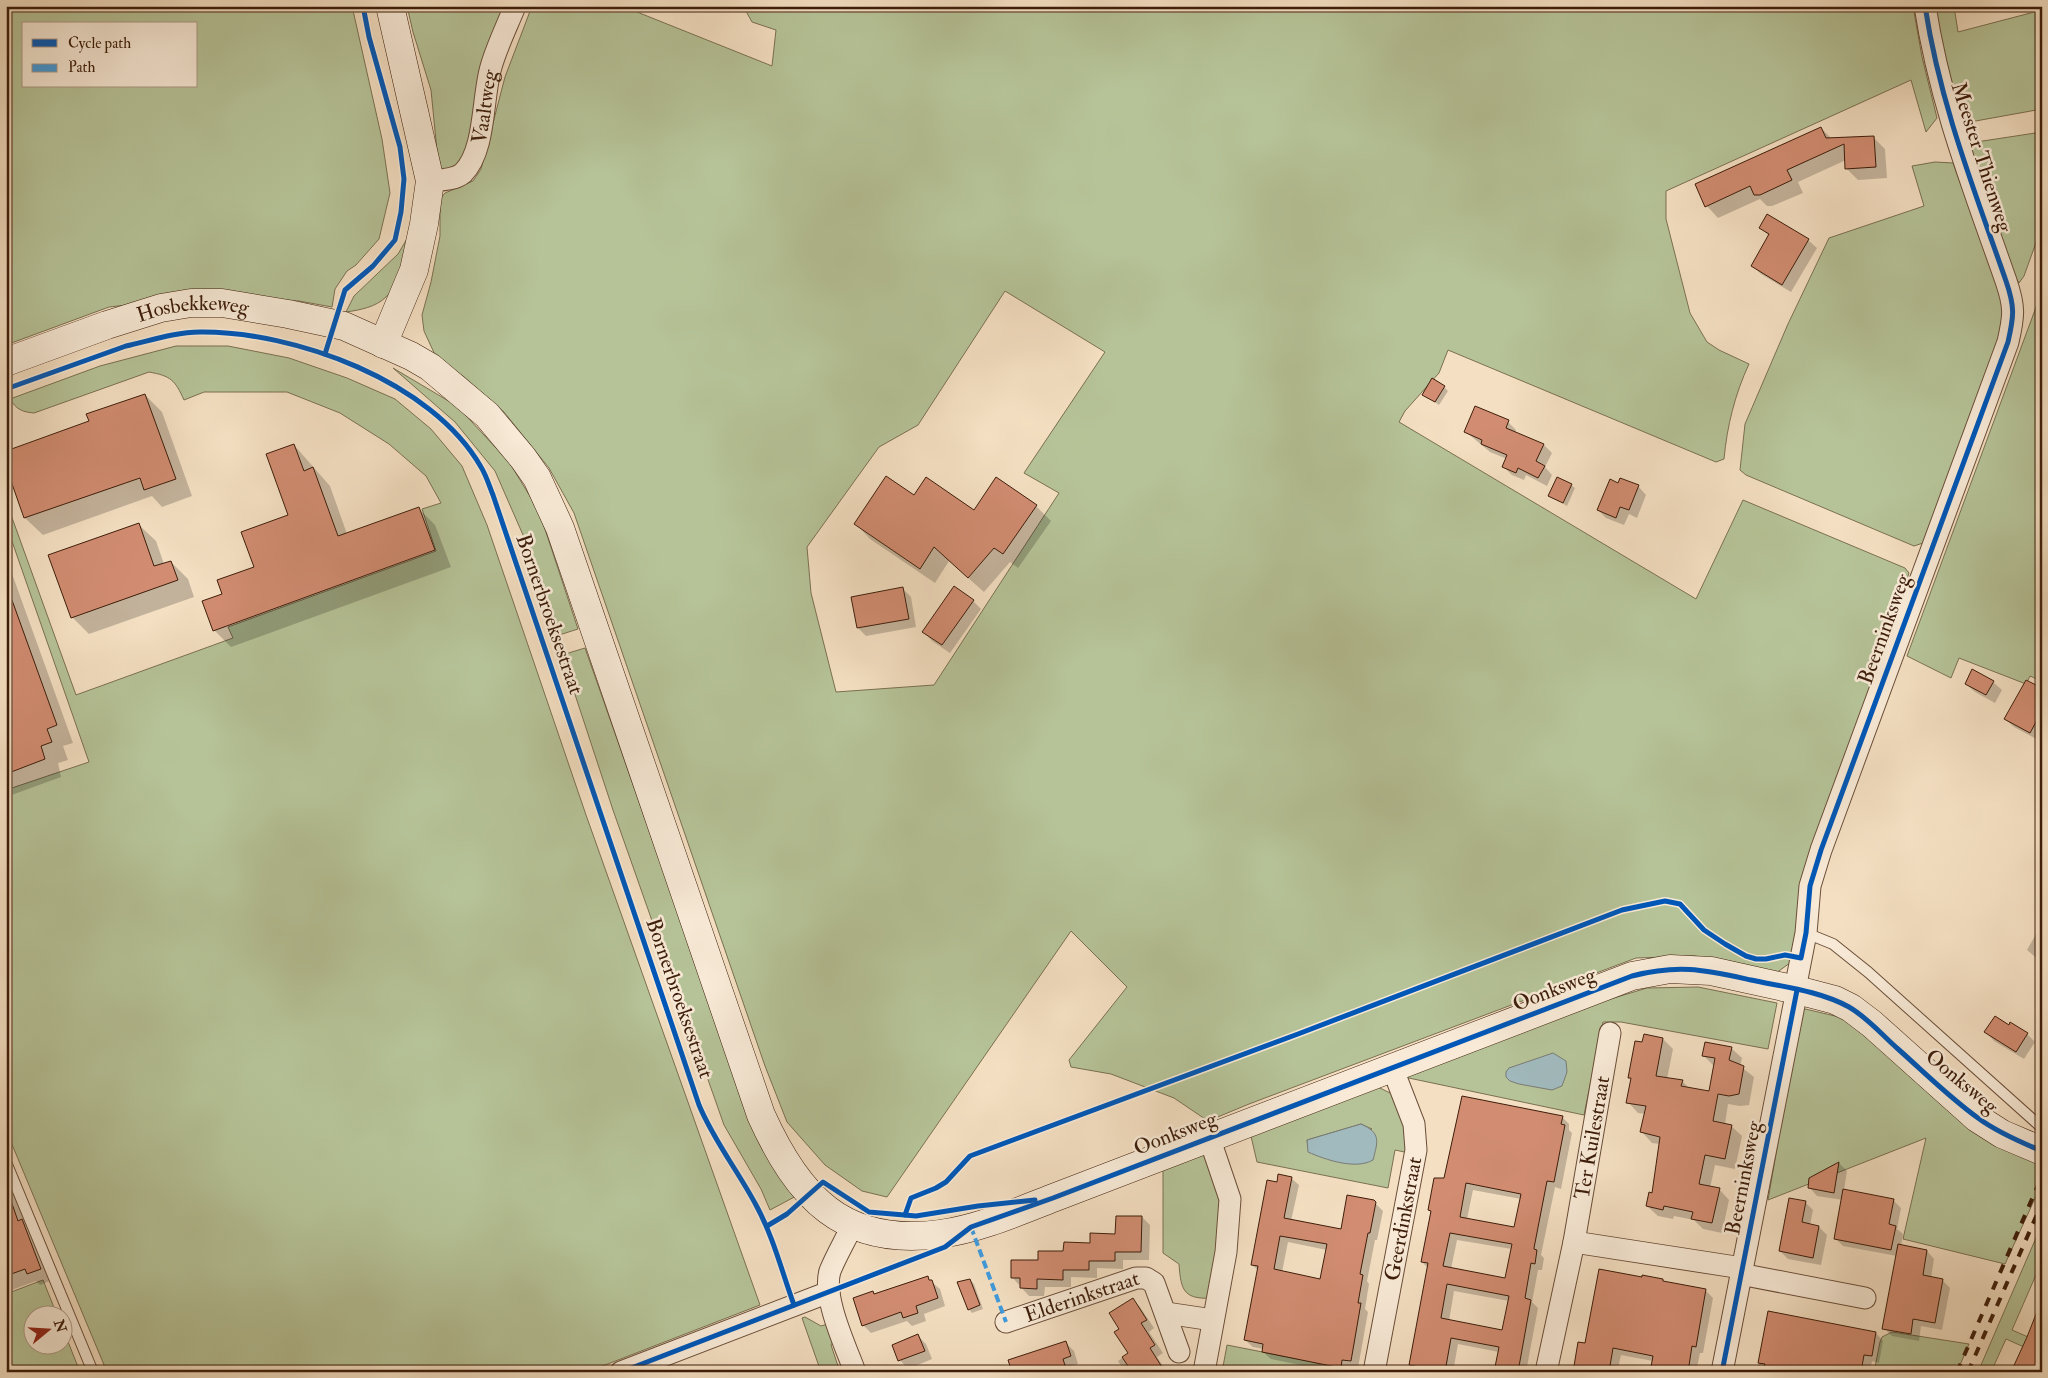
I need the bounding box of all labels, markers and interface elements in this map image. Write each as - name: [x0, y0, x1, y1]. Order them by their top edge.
- legend: [22, 22, 198, 88]
- text: Cycle path: [68, 34, 131, 54]
- text: Path: [68, 58, 95, 77]
- street label: Vaaltweg: [466, 67, 504, 147]
- street label: Meester Thienweg: [1945, 79, 2019, 236]
- street label: Hosbekkeweg: [133, 289, 252, 329]
- street label: Bornerbroeksestraat: [509, 530, 590, 698]
- street label: Beerninksweg: [1852, 570, 1917, 688]
- street label: Bornerbroeksestraat: [639, 914, 720, 1082]
- street label: Oonksweg: [1509, 961, 1600, 1018]
- street label: Oonksweg: [1920, 1043, 2004, 1120]
- street label: Ter Kuilestraat: [1569, 1074, 1616, 1201]
- street label: Oonksweg: [1130, 1105, 1221, 1162]
- street label: Beerninksweg: [1719, 1118, 1768, 1237]
- street label: Geerdinkstraat: [1379, 1154, 1428, 1283]
- street label: Elderinkstraat: [1021, 1265, 1143, 1329]
- north arrow: [22, 1306, 72, 1356]
- text: N: [50, 1317, 70, 1335]

